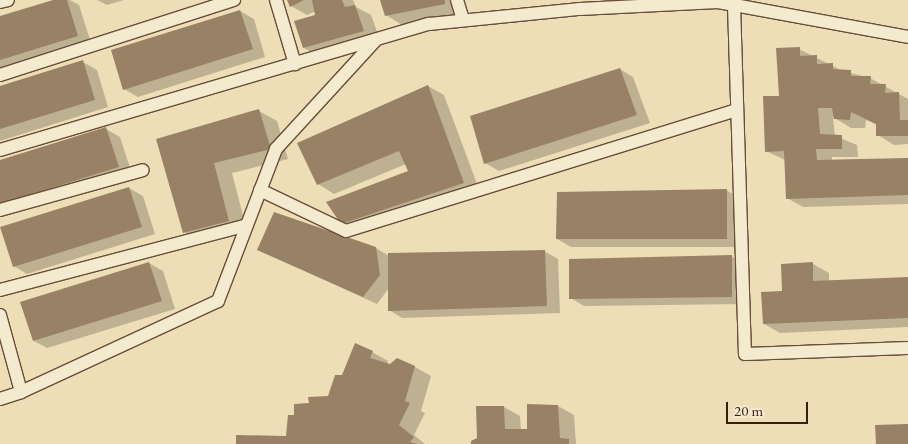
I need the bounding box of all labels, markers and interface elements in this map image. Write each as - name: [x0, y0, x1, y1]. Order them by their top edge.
- scale bar: [728, 392, 810, 424]
- text: 20 m: [734, 401, 763, 420]

